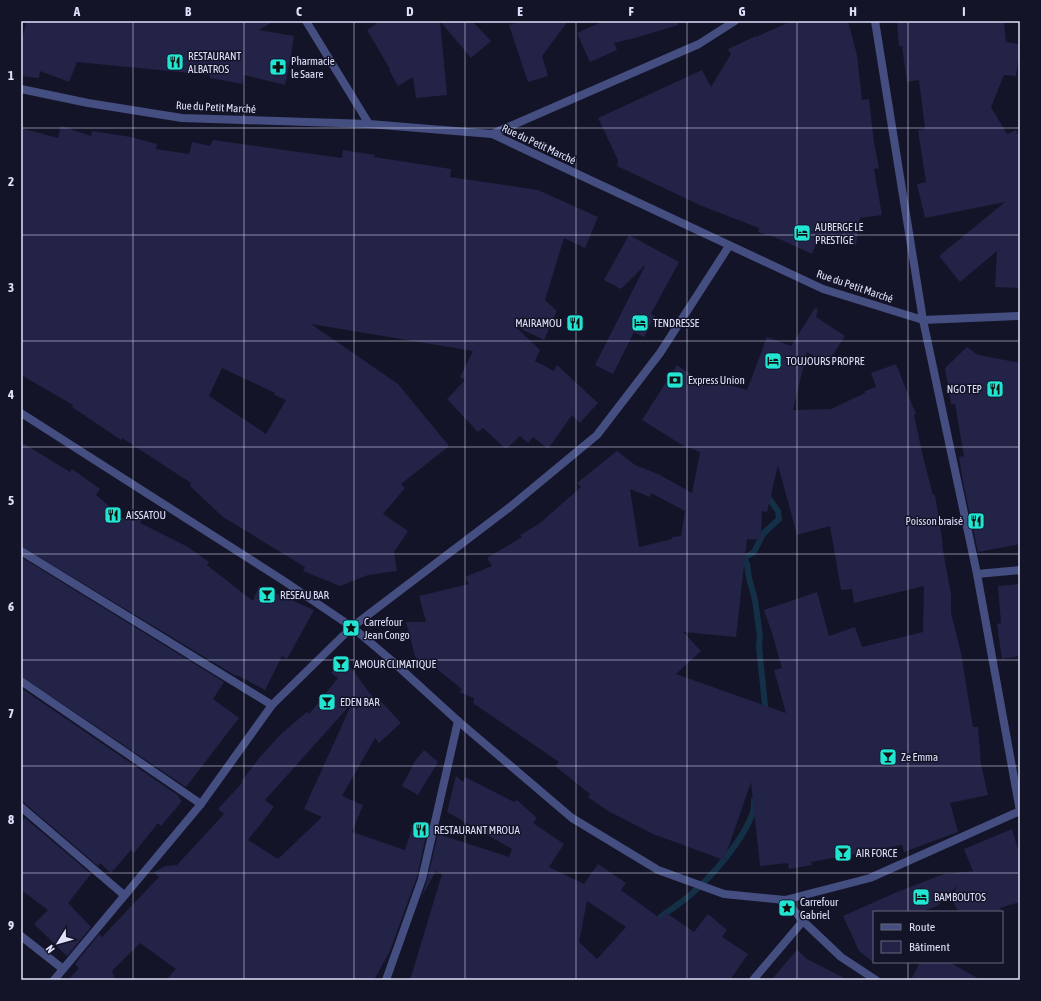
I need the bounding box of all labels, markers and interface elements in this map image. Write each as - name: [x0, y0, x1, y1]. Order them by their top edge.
- text: A: [73, 4, 81, 19]
- text: B: [185, 4, 192, 19]
- text: C: [296, 4, 302, 19]
- text: D: [406, 4, 414, 19]
- text: E: [517, 4, 523, 19]
- text: F: [628, 4, 634, 19]
- text: G: [739, 4, 746, 19]
- text: H: [849, 4, 857, 19]
- text: I: [962, 4, 966, 19]
- place label: RESTAURANT ALBATROS: [188, 50, 241, 75]
- restaurant icon: RESTAURANT ALBATROS: [165, 52, 185, 72]
- place label: Pharmacie le Saare: [291, 55, 335, 80]
- pharmacy icon: Pharmacie le Saare: [268, 57, 288, 77]
- text: 1: [8, 68, 14, 83]
- street label: Rue du Petit Marché: [176, 99, 256, 115]
- street label: Rue du Petit Marché: [500, 122, 578, 166]
- text: 2: [8, 174, 14, 189]
- place label: AUBERGE LE PRESTIGE: [815, 221, 863, 246]
- hotel icon: AUBERGE LE PRESTIGE: [792, 223, 812, 243]
- street label: Rue du Petit Marché: [815, 267, 895, 305]
- text: 3: [8, 280, 14, 295]
- restaurant icon: MAIRAMOU: [565, 313, 585, 333]
- hotel icon: TENDRESSE: [630, 313, 650, 333]
- place label: MAIRAMOU: [515, 317, 562, 329]
- place label: TENDRESSE: [653, 317, 700, 329]
- hotel icon: TOUJOURS PROPRE: [763, 351, 783, 371]
- place label: TOUJOURS PROPRE: [786, 355, 865, 367]
- bank icon: Express Union: [665, 370, 685, 390]
- place label: Express Union: [688, 374, 745, 386]
- restaurant icon: NGO TEP: [985, 379, 1005, 399]
- place label: NGO TEP: [947, 383, 982, 395]
- text: 4: [7, 387, 14, 402]
- text: 5: [8, 493, 14, 508]
- restaurant icon: AISSATOU: [103, 505, 123, 525]
- place label: AISSATOU: [126, 509, 166, 521]
- restaurant icon: Poisson braisé: [966, 511, 986, 531]
- place label: Poisson braisé: [905, 515, 963, 527]
- bar icon: RESEAU BAR: [257, 585, 277, 605]
- place label: RESEAU BAR: [280, 589, 329, 601]
- text: 6: [8, 599, 14, 614]
- place label: Carrefour Jean Congo: [364, 616, 410, 641]
- place icon: Carrefour Jean Congo: [341, 618, 361, 638]
- bar icon: AMOUR CLIMATIQUE: [331, 654, 351, 674]
- place label: AMOUR CLIMATIQUE: [354, 658, 437, 670]
- bar icon: EDEN BAR: [317, 692, 337, 712]
- place label: EDEN BAR: [340, 696, 380, 708]
- text: 7: [8, 706, 14, 721]
- bar icon: Ze Emma: [878, 747, 898, 767]
- place label: Ze Emma: [901, 751, 938, 763]
- text: 8: [8, 812, 14, 827]
- restaurant icon: RESTAURANT MROUA: [411, 820, 431, 840]
- place label: RESTAURANT MROUA: [434, 824, 520, 836]
- bar icon: AIR FORCE: [833, 843, 853, 863]
- place label: AIR FORCE: [856, 847, 897, 859]
- hotel icon: BAMBOUTOS: [911, 887, 931, 907]
- place label: BAMBOUTOS: [934, 891, 986, 903]
- place label: Carrefour Gabriel: [800, 896, 839, 921]
- place icon: Carrefour Gabriel: [777, 898, 797, 918]
- legend: [873, 911, 1003, 963]
- text: 9: [8, 918, 14, 933]
- text: Route: [909, 920, 935, 934]
- north arrow: [38, 923, 78, 963]
- text: Bâtiment: [909, 940, 950, 954]
- text: N: [43, 943, 57, 955]

